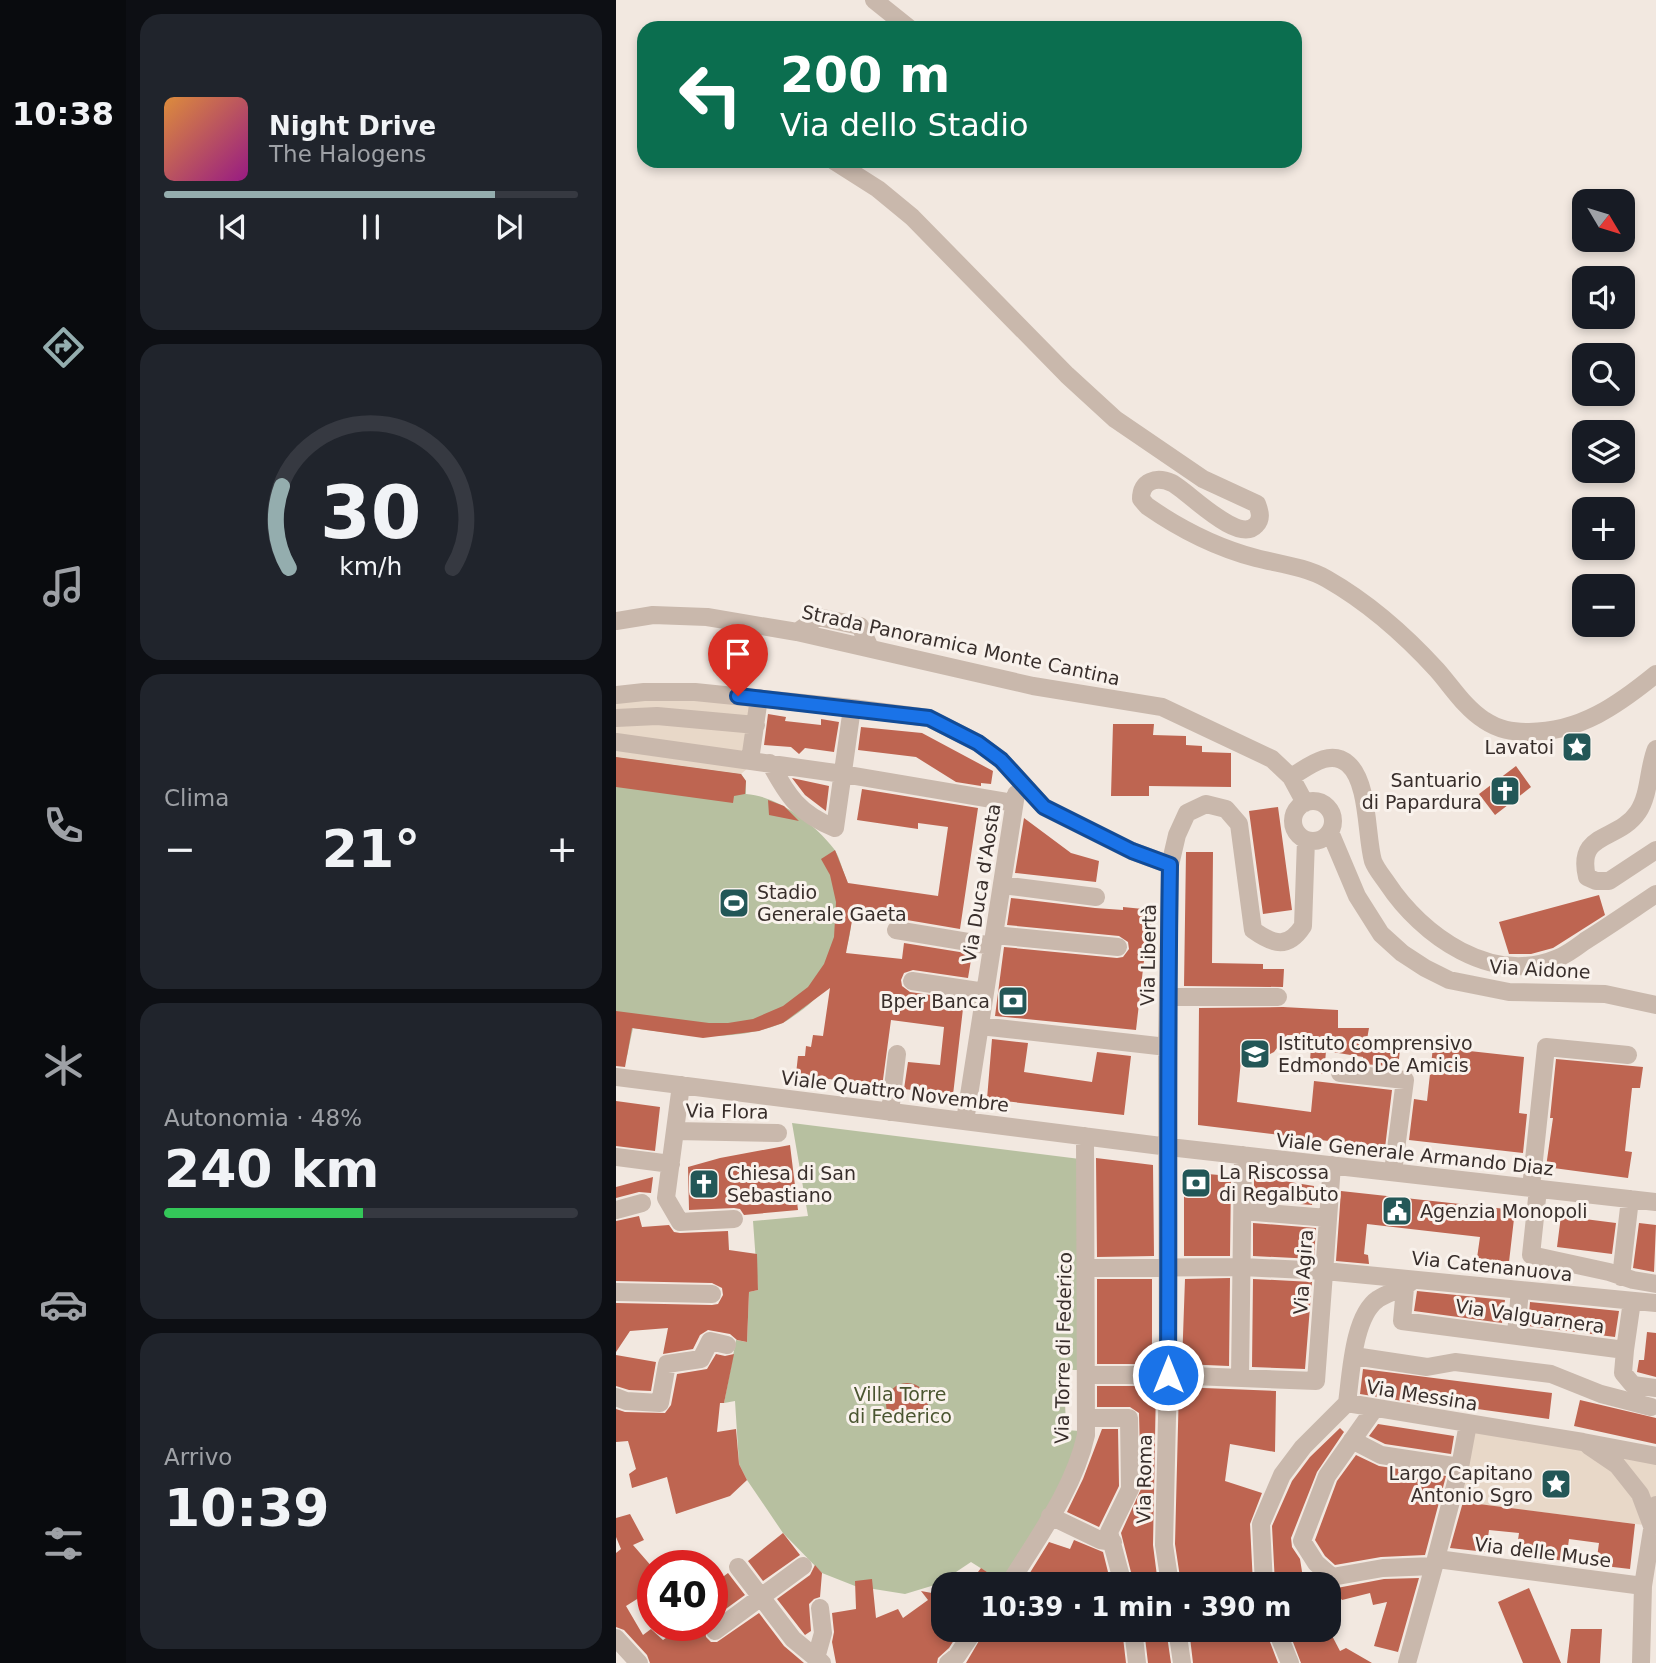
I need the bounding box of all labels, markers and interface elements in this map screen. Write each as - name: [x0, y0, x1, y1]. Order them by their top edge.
- text: 200 m: [780, 47, 950, 104]
- icon: left: [665, 49, 756, 140]
- text: 10:38: [12, 95, 114, 133]
- text: Via dello Stadio: [780, 106, 1029, 144]
- text: Night Drive: [269, 111, 436, 141]
- text: The Halogens: [269, 141, 426, 167]
- north arrow: [1572, 189, 1634, 252]
- map controls: [1572, 189, 1635, 637]
- icon: previous: [214, 208, 252, 246]
- icon: pause: [352, 208, 390, 246]
- icon: next: [490, 208, 528, 246]
- button: sound: [1572, 266, 1635, 329]
- icon: directions: [39, 323, 88, 372]
- button: search: [1572, 343, 1635, 406]
- button: layers: [1572, 420, 1635, 483]
- text: 30: [320, 470, 422, 555]
- button: +: [1572, 497, 1635, 560]
- text: km/h: [339, 551, 403, 580]
- icon: music: [39, 562, 88, 611]
- button: −: [1572, 574, 1635, 637]
- street label: Strada Panoramica Monte Cantina: [800, 600, 1122, 690]
- pin: [708, 624, 768, 696]
- icon: arrive: [719, 635, 757, 673]
- place icon: Lavatoi: [1560, 730, 1594, 764]
- place label: Lavatoi: [1485, 736, 1554, 758]
- place label: Santuario di Papardura: [1362, 769, 1482, 813]
- church icon: Santuario di Papardura: [1488, 774, 1522, 808]
- text: Clima: [164, 785, 229, 811]
- icon: phone: [39, 801, 88, 850]
- street label: Via Duca d'Aosta: [958, 802, 1004, 964]
- text: 21°: [322, 819, 420, 879]
- text: −: [164, 827, 196, 871]
- text: +: [546, 827, 578, 871]
- place label: Stadio Generale Gaeta: [757, 881, 907, 925]
- sports icon: Stadio Generale Gaeta: [717, 886, 751, 920]
- street label: Via Libertà: [1136, 904, 1160, 1006]
- street label: Via Aidone: [1489, 955, 1591, 983]
- bank icon: Bper Banca: [996, 984, 1030, 1018]
- place label: Bper Banca: [881, 990, 990, 1012]
- place label: Istituto comprensivo Edmondo De Amicis: [1278, 1032, 1473, 1076]
- school or university icon: Istituto comprensivo Edmondo De Amicis: [1238, 1037, 1272, 1071]
- icon: climate: [39, 1041, 88, 1090]
- street label: Viale Quattro Novembre: [780, 1066, 1010, 1116]
- street label: Via Flora: [685, 1099, 769, 1123]
- text: Autonomia · 48%: [164, 1105, 362, 1131]
- street label: Viale Generale Armando Diaz: [1275, 1128, 1555, 1180]
- text: 240 km: [164, 1139, 379, 1199]
- place label: La Riscossa di Regalbuto: [1219, 1161, 1339, 1205]
- place label: Chiesa di San Sebastiano: [727, 1162, 856, 1206]
- bank icon: La Riscossa di Regalbuto: [1179, 1166, 1213, 1200]
- church icon: Chiesa di San Sebastiano: [687, 1167, 721, 1201]
- public building icon: Agenzia Monopoli: [1380, 1194, 1414, 1228]
- place label: Agenzia Monopoli: [1420, 1200, 1588, 1222]
- street label: Via Agira: [1289, 1229, 1317, 1315]
- street label: Via Catenanuova: [1410, 1247, 1574, 1285]
- street label: Via Torre di Federico: [1050, 1252, 1076, 1444]
- icon: car: [39, 1280, 88, 1329]
- street label: Via Valguarnera: [1454, 1295, 1606, 1337]
- position arrow: [1131, 1338, 1205, 1412]
- street label: Via Messina: [1365, 1375, 1479, 1415]
- park label: Villa Torre di Federico: [848, 1383, 952, 1427]
- street label: Via Roma: [1132, 1434, 1156, 1524]
- text: Arrivo: [164, 1444, 232, 1470]
- place label: Largo Capitano Antonio Sgro: [1389, 1462, 1533, 1506]
- place icon: Largo Capitano Antonio Sgro: [1539, 1467, 1573, 1501]
- text: 10:39: [164, 1478, 330, 1538]
- icon: filters: [39, 1519, 88, 1568]
- street label: Via delle Muse: [1473, 1533, 1613, 1571]
- speed limit sign: 40: [637, 1550, 728, 1641]
- text: 10:39 · 1 min · 390 m: [981, 1592, 1291, 1622]

